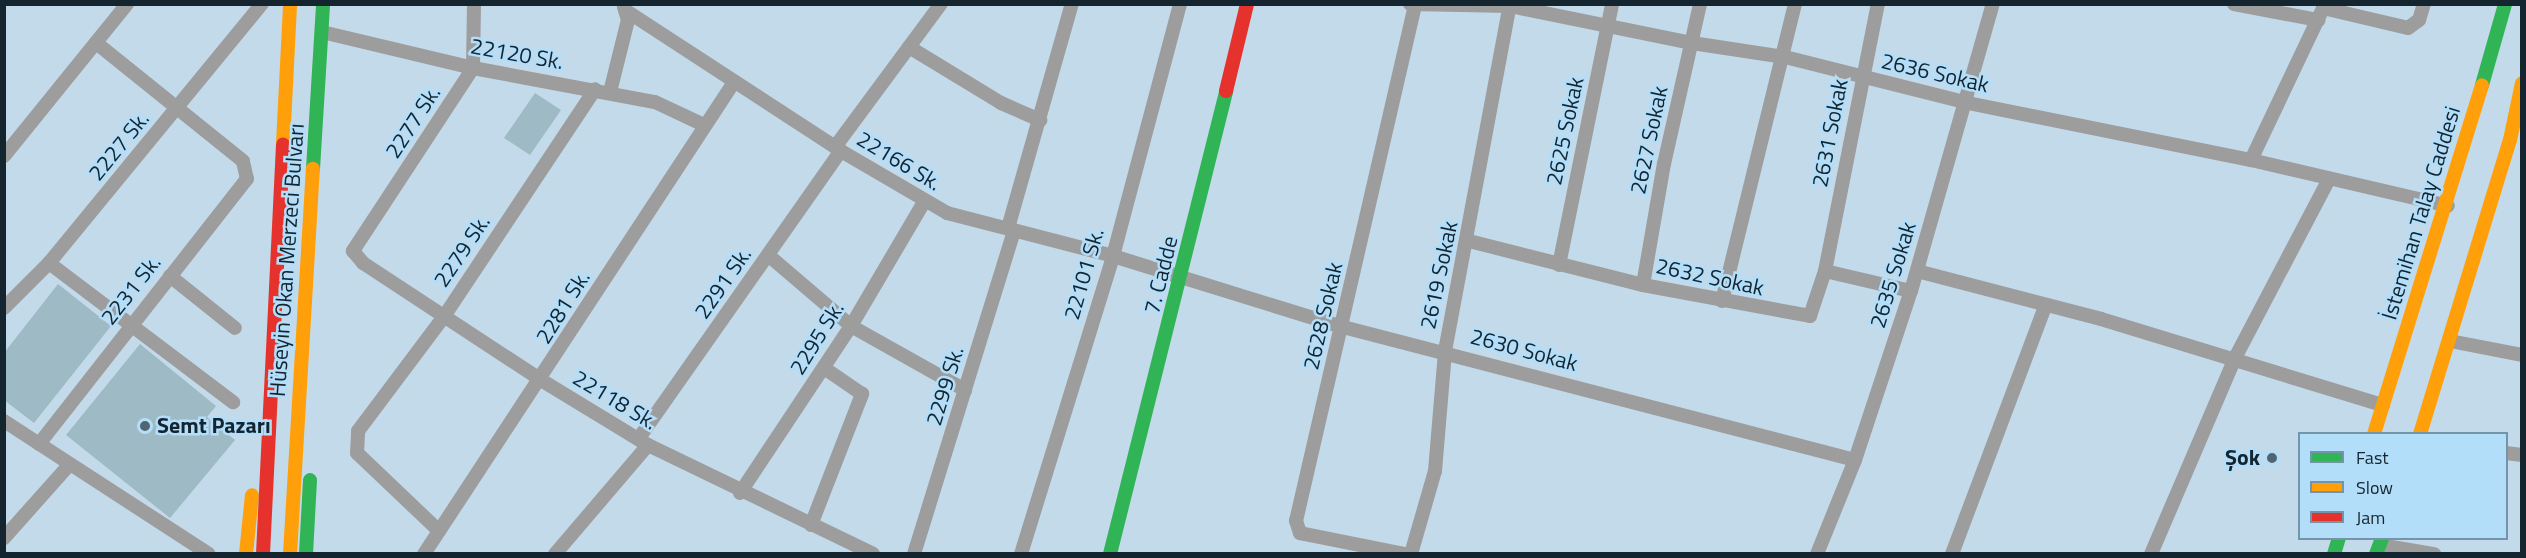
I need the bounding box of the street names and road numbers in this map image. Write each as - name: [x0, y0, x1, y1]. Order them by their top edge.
- street label: 22120 Sk.: [469, 33, 565, 75]
- street label: 2636 Sokak: [1879, 48, 1991, 98]
- street label: 2625 Sokak: [1541, 75, 1589, 187]
- street label: 2631 Sokak: [1807, 77, 1853, 189]
- street label: 2277 Sk.: [380, 81, 446, 163]
- street label: 2627 Sokak: [1625, 84, 1673, 196]
- street label: İstemihan Talay Caddesi: [2376, 103, 2466, 323]
- street label: 2227 Sk.: [83, 106, 155, 186]
- street label: Hüseyin Okan Merzeci Bulvarı: [264, 122, 310, 398]
- street label: 22166 Sk.: [852, 126, 946, 196]
- street label: 2279 Sk.: [428, 210, 496, 292]
- street label: 2619 Sokak: [1415, 219, 1463, 331]
- street label: 2635 Sokak: [1864, 219, 1922, 331]
- street label: 22101 Sk.: [1058, 225, 1110, 323]
- street label: 7. Cadde: [1139, 233, 1183, 317]
- street label: 2291 Sk.: [689, 242, 757, 324]
- street label: 2231 Sk.: [96, 250, 166, 330]
- street label: 2632 Sokak: [1654, 253, 1766, 301]
- street label: 2628 Sokak: [1298, 260, 1348, 372]
- street label: 2281 Sk.: [530, 266, 596, 348]
- street label: 2295 Sk.: [784, 297, 850, 379]
- street label: 2630 Sokak: [1468, 323, 1580, 377]
- street label: 2299 Sk.: [920, 343, 970, 429]
- street label: 22118 Sk.: [568, 365, 662, 435]

